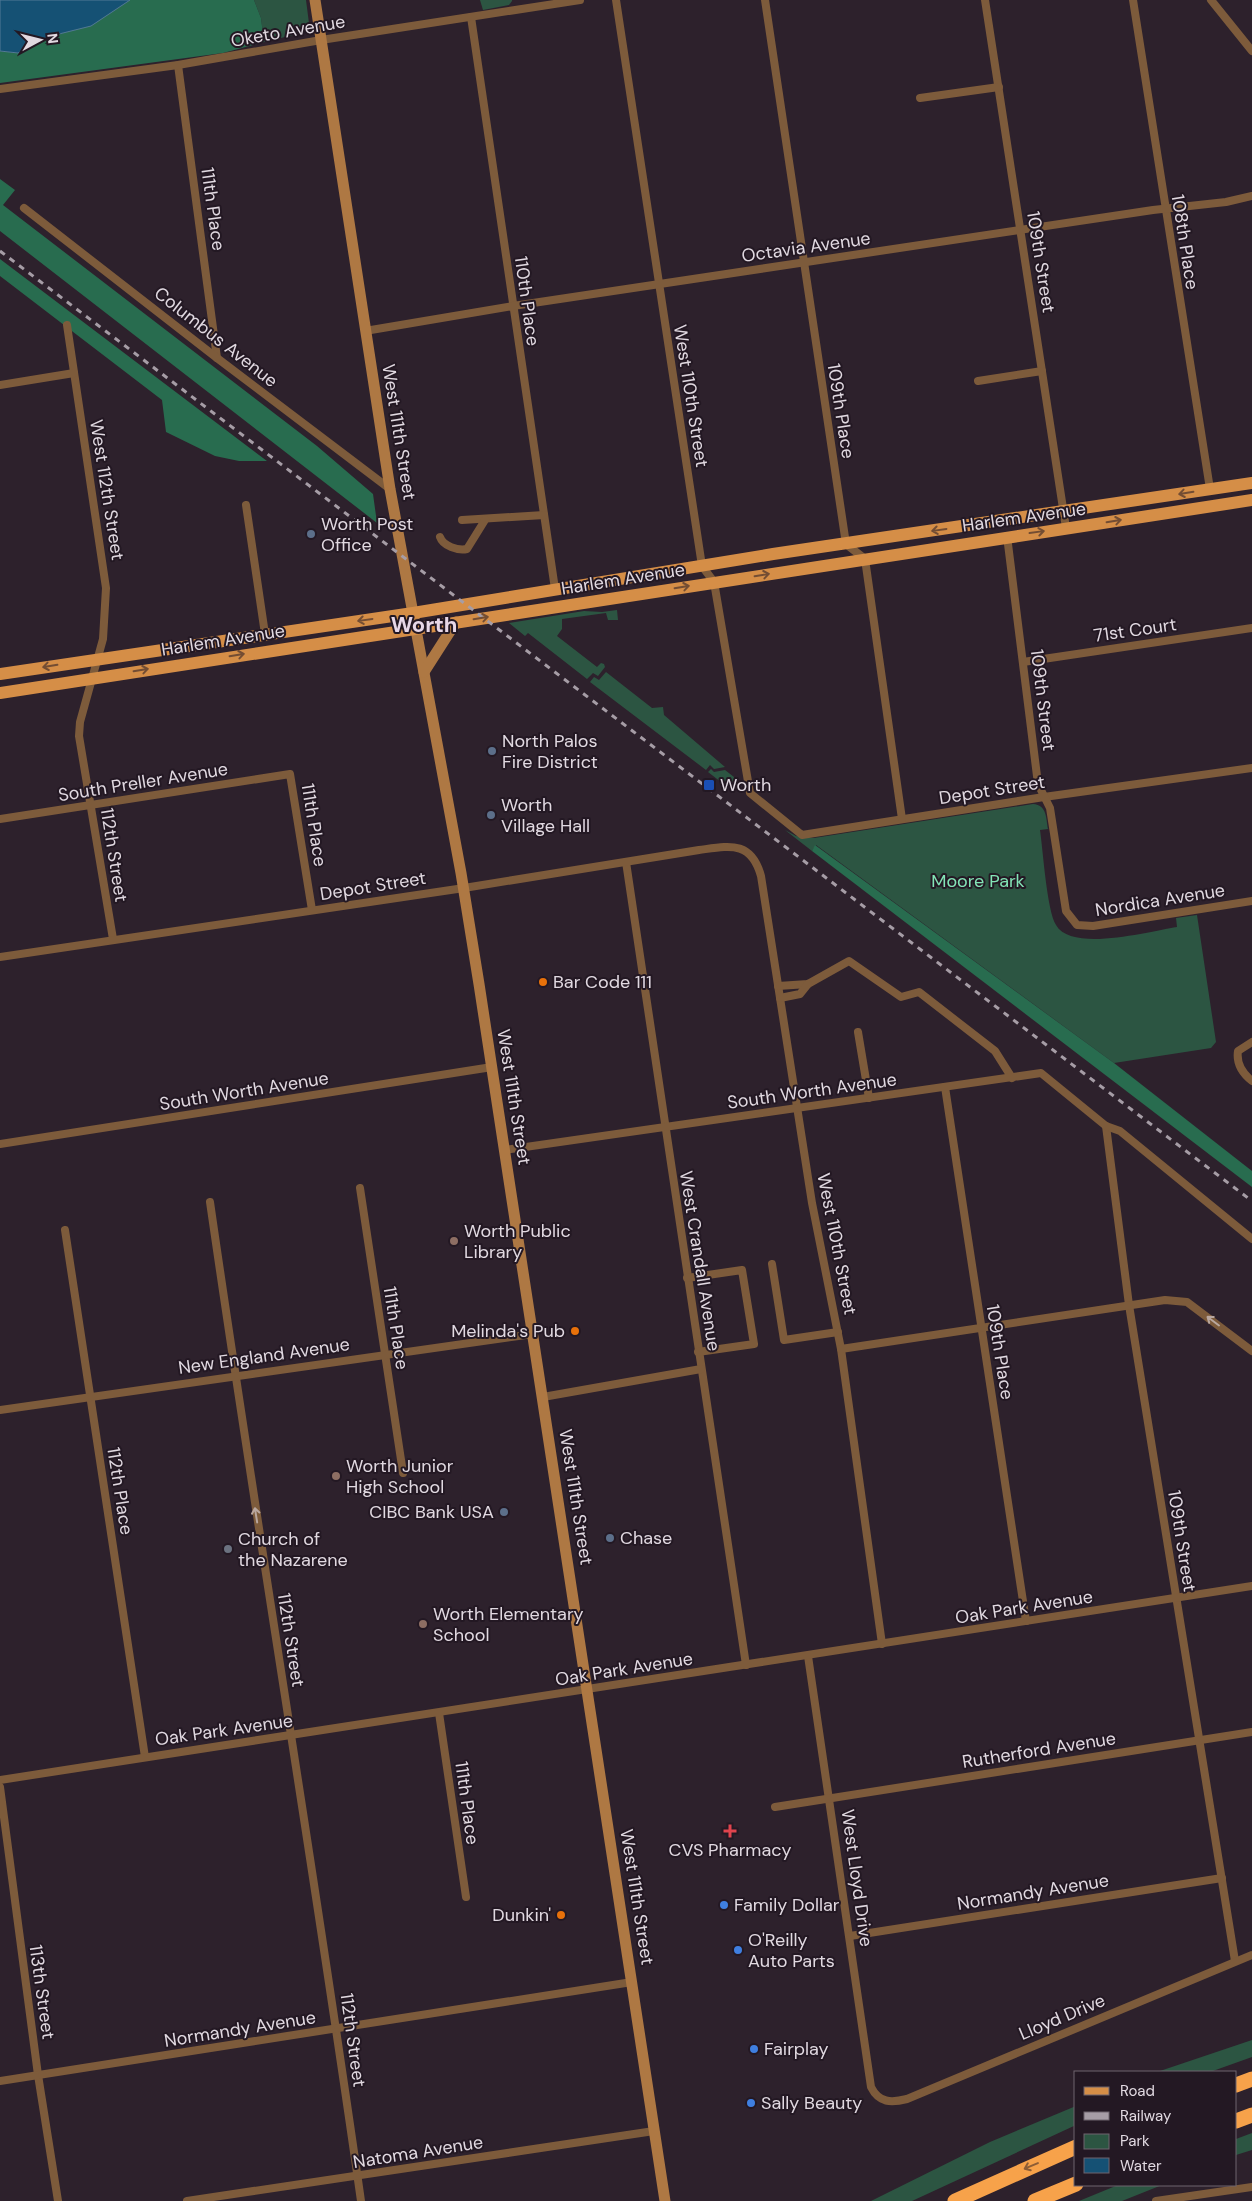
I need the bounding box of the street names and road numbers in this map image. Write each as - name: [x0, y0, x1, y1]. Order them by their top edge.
- street label: Oketo Avenue: [229, 9, 347, 53]
- street label: 111th Place: [195, 166, 231, 252]
- street label: 108th Place: [1166, 193, 1204, 291]
- street label: 109th Street: [1021, 210, 1061, 314]
- street label: Octavia Avenue: [740, 226, 872, 268]
- street label: 110th Place: [509, 255, 545, 347]
- street label: Columbus Avenue: [149, 281, 283, 393]
- street label: West 110th Street: [668, 323, 714, 469]
- street label: West 111th Street: [376, 362, 422, 502]
- street label: 109th Place: [822, 362, 860, 460]
- street label: West 112th Street: [84, 418, 130, 562]
- street label: Harlem Avenue: [960, 496, 1088, 538]
- street label: Harlem Avenue: [559, 557, 687, 601]
- street label: 71st Court: [1092, 612, 1178, 648]
- street label: Harlem Avenue: [159, 618, 287, 662]
- street label: 109th Street: [1025, 648, 1061, 752]
- street label: South Preller Avenue: [56, 757, 230, 807]
- street label: Depot Street: [937, 770, 1047, 810]
- street label: 111th Place: [296, 782, 332, 868]
- street label: 112th Street: [95, 806, 133, 904]
- street label: Depot Street: [318, 866, 428, 906]
- street label: Nordica Avenue: [1093, 878, 1227, 922]
- street label: West 111th Street: [491, 1027, 537, 1167]
- street label: South Worth Avenue: [158, 1066, 330, 1116]
- street label: South Worth Avenue: [726, 1067, 898, 1115]
- street label: West Crandall Avenue: [674, 1169, 726, 1353]
- street label: West 110th Street: [811, 1171, 863, 1317]
- street label: 111th Place: [378, 1285, 414, 1371]
- street label: 109th Place: [981, 1303, 1019, 1401]
- street label: New England Avenue: [177, 1332, 351, 1380]
- street label: West 111th Street: [553, 1427, 599, 1567]
- street label: 112th Place: [101, 1445, 139, 1537]
- street label: 109th Street: [1162, 1489, 1202, 1593]
- street label: Oak Park Avenue: [953, 1584, 1095, 1630]
- street label: 112th Street: [272, 1591, 310, 1689]
- street label: Oak Park Avenue: [553, 1646, 695, 1692]
- street label: Oak Park Avenue: [153, 1708, 295, 1752]
- street label: Rutherford Avenue: [960, 1726, 1118, 1774]
- street label: 111th Place: [449, 1760, 485, 1846]
- street label: West Lloyd Drive: [835, 1808, 879, 1948]
- street label: West 111th Street: [614, 1827, 660, 1967]
- street label: Normandy Avenue: [955, 1868, 1111, 1916]
- street label: 113th Street: [24, 1943, 60, 2041]
- street label: Lloyd Drive: [1015, 1988, 1109, 2046]
- street label: 112th Street: [335, 1991, 371, 2089]
- street label: Normandy Avenue: [162, 2005, 318, 2053]
- street label: Natoma Avenue: [351, 2130, 485, 2174]

